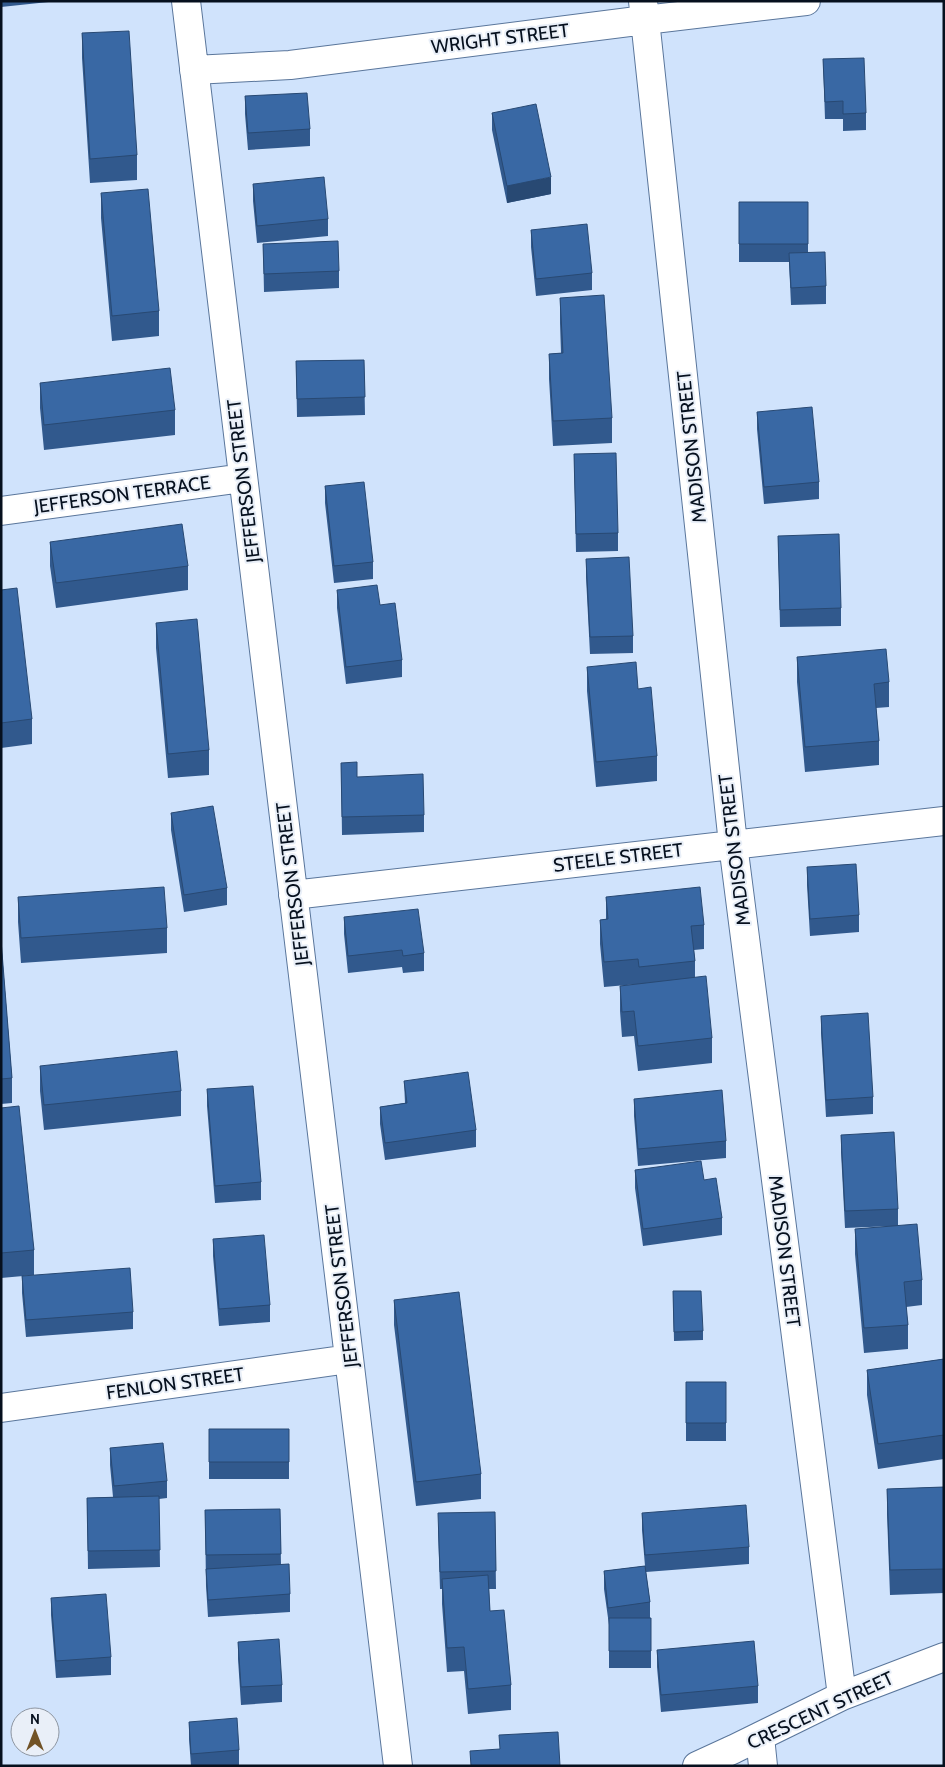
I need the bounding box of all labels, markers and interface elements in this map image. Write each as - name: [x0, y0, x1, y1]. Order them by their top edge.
- street label: WRIGHT STREET: [430, 19, 570, 58]
- street label: MADISON STREET: [672, 370, 711, 524]
- street label: JEFFERSON STREET: [222, 398, 265, 565]
- street label: JEFFERSON TERRACE: [31, 471, 212, 518]
- street label: MADISON STREET: [714, 773, 755, 927]
- street label: JEFFERSON STREET: [271, 801, 314, 968]
- street label: STEELE STREET: [552, 838, 684, 877]
- street label: MADISON STREET: [764, 1174, 805, 1328]
- street label: JEFFERSON STREET: [320, 1203, 363, 1370]
- street label: FENLON STREET: [105, 1362, 246, 1405]
- street label: CRESCENT STREET: [743, 1667, 897, 1754]
- north arrow: [10, 1707, 60, 1757]
- text: N: [30, 1710, 40, 1728]

